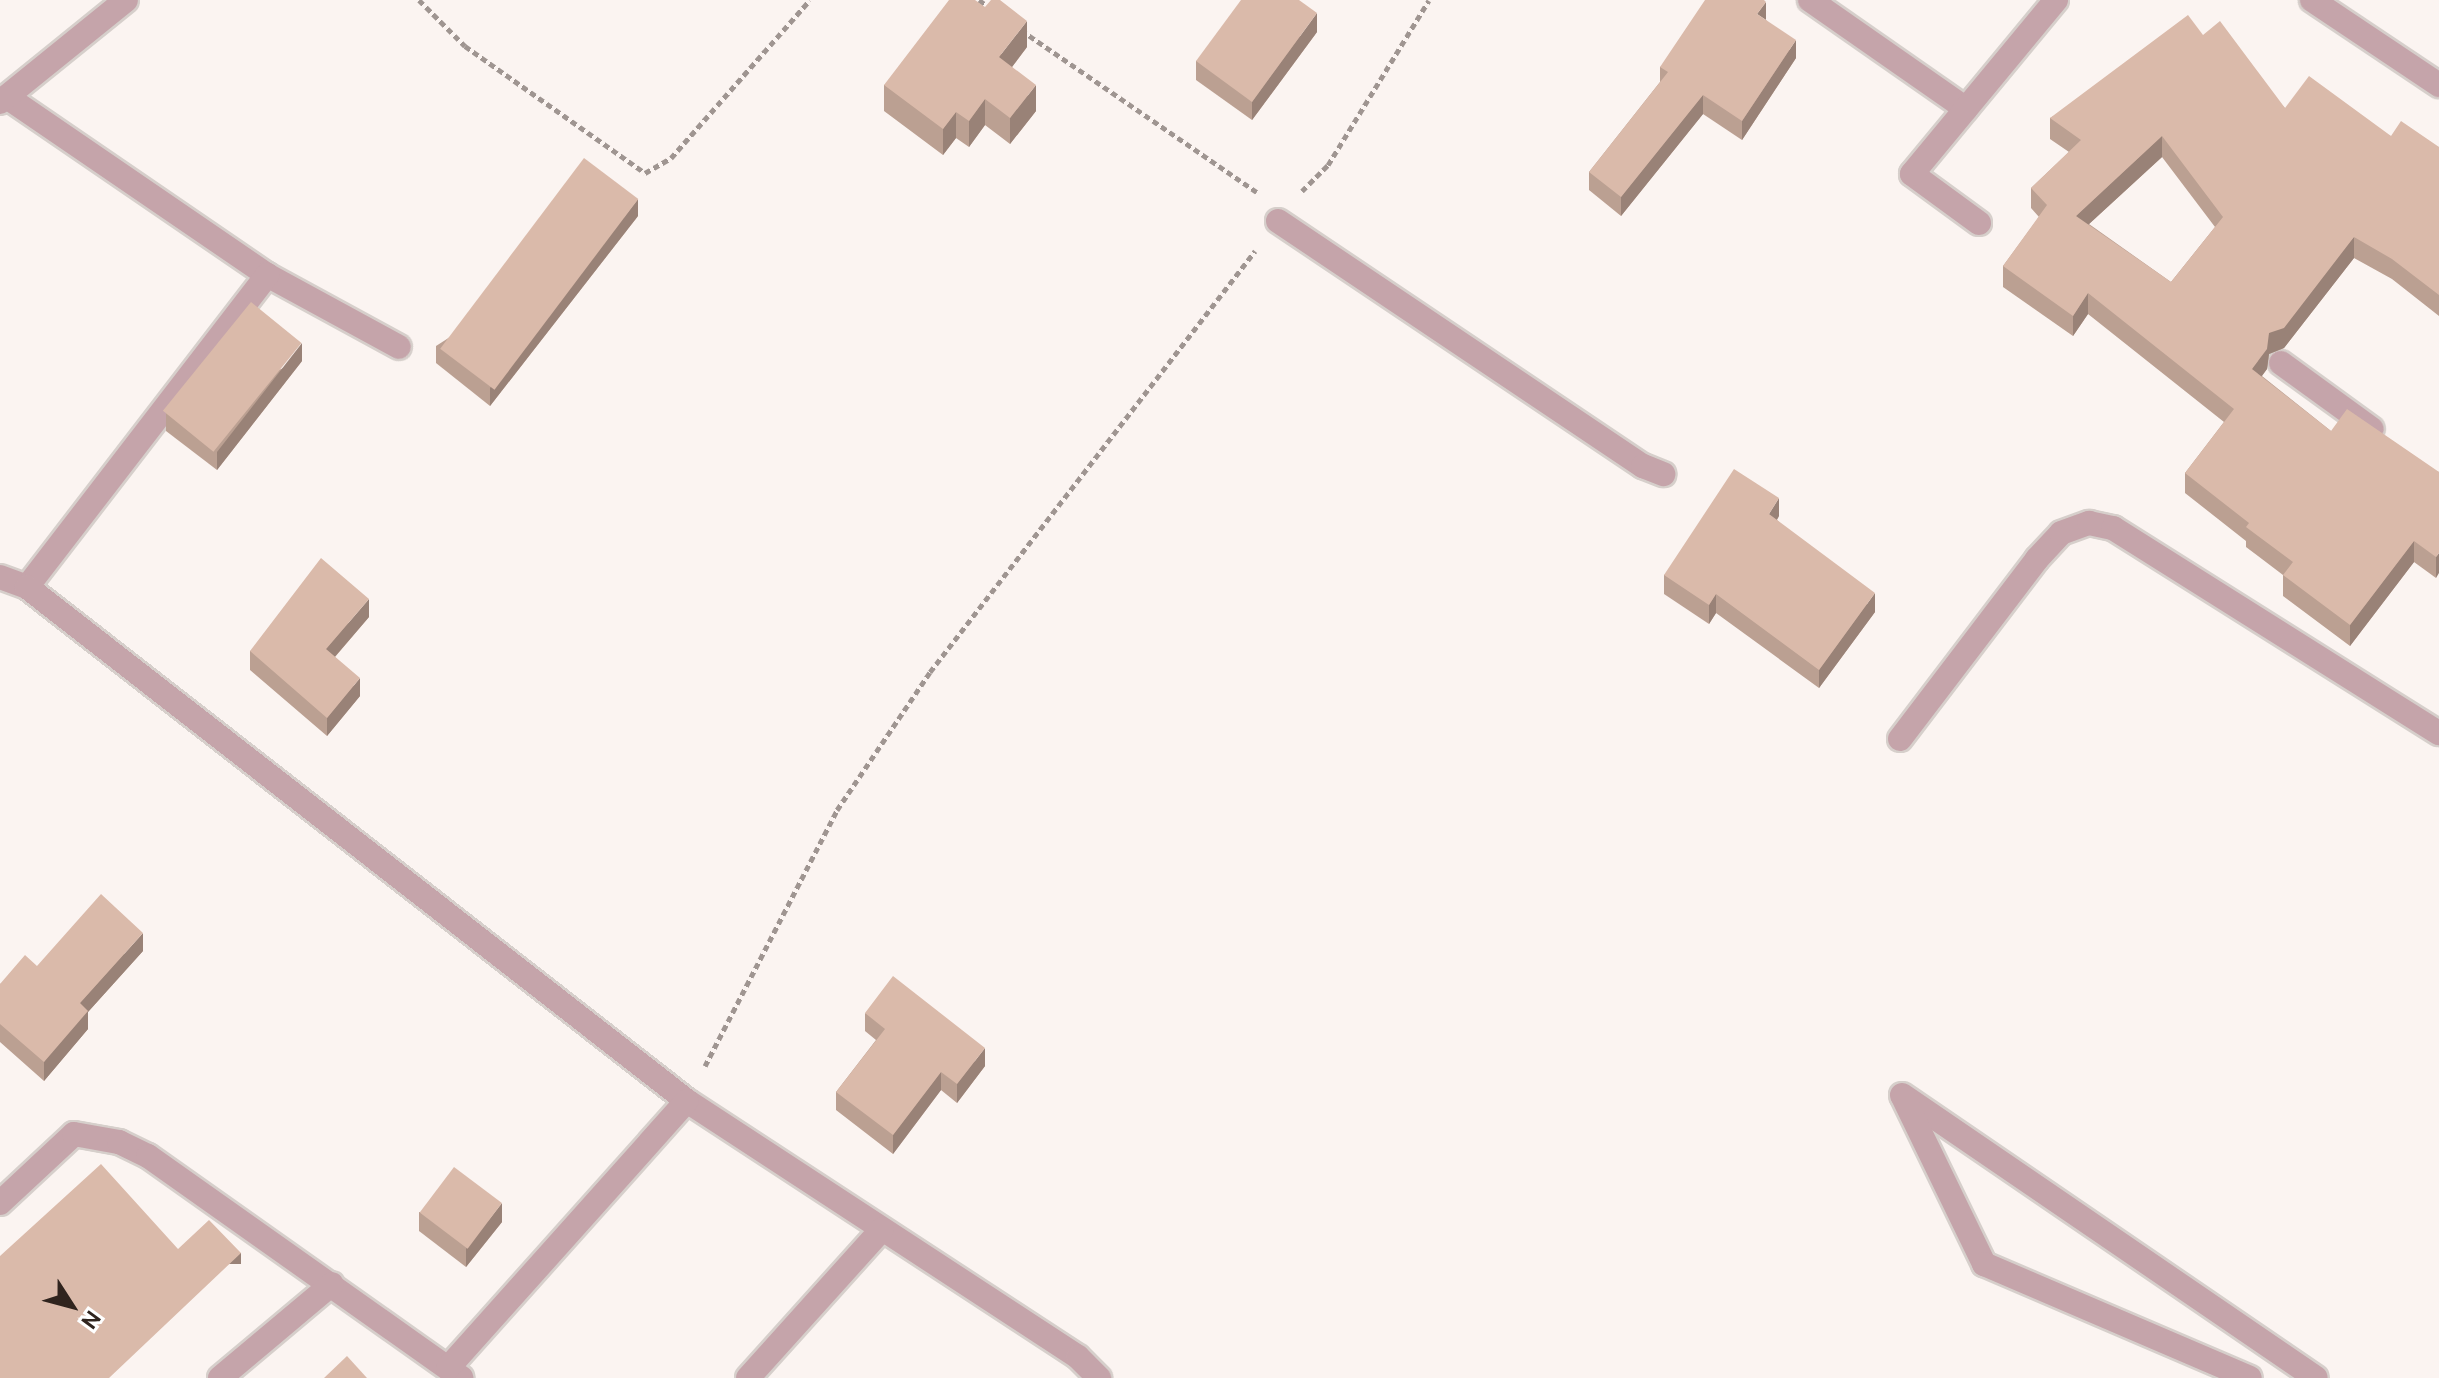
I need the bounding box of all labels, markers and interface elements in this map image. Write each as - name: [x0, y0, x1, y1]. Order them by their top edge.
- north arrow: [32, 1266, 112, 1346]
- text: N: [77, 1306, 107, 1334]

